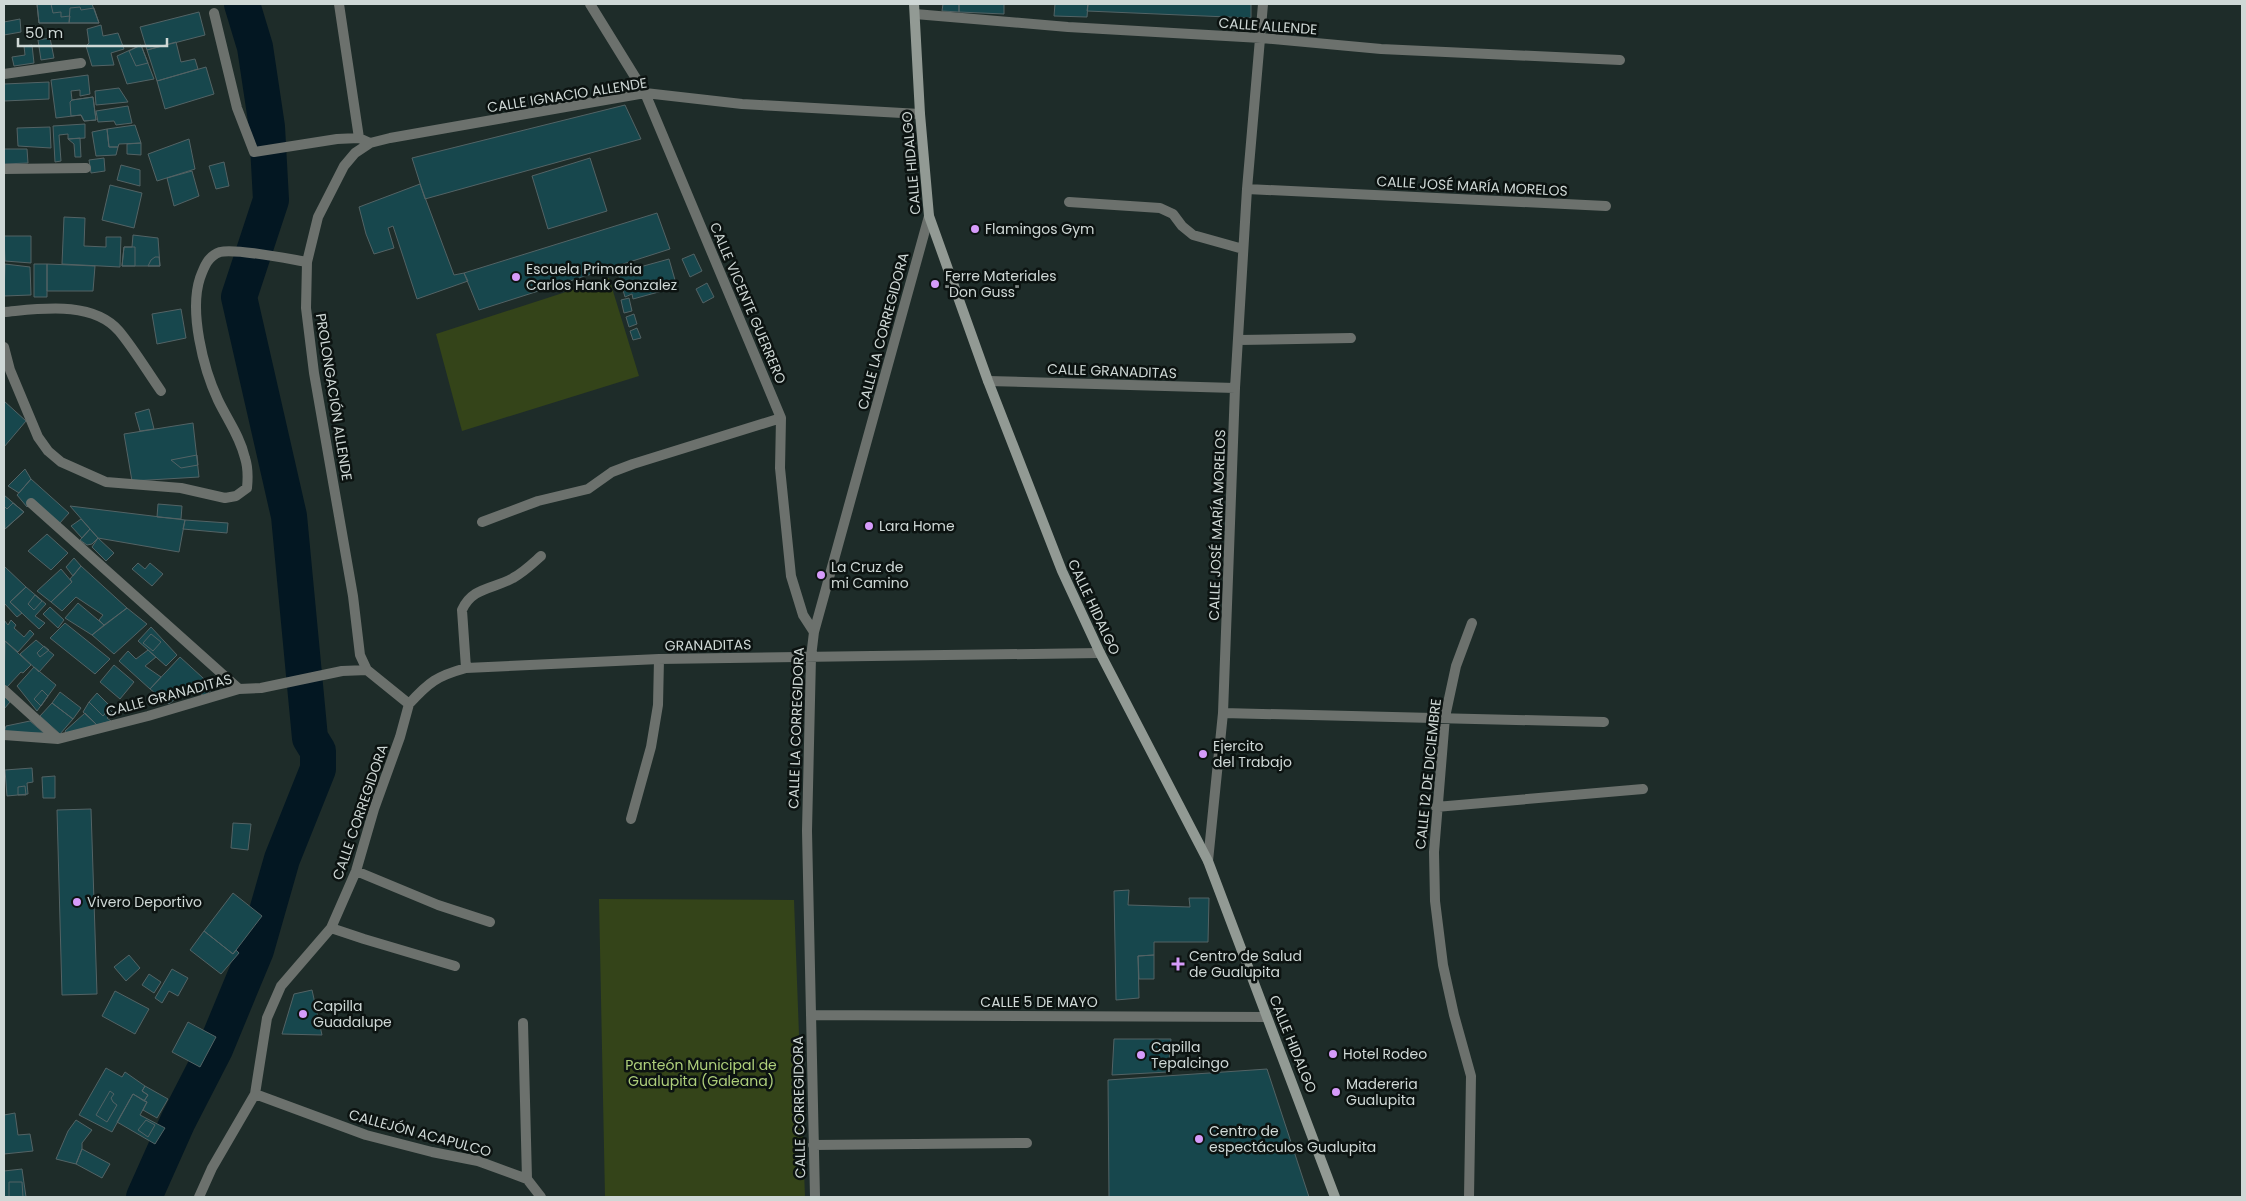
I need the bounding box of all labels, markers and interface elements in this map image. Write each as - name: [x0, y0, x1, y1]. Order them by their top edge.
- street label: CALLE ALLENDE: [1218, 13, 1318, 39]
- scale bar: [18, 15, 166, 47]
- text: 50 m: [25, 22, 63, 43]
- street label: CALLE IGNACIO ALLENDE: [486, 72, 648, 118]
- street label: CALLE HIDALGO: [897, 110, 925, 216]
- street label: CALLE JOSÉ MARÍA MORELOS: [1376, 171, 1568, 201]
- street label: CALLE VICENTE GUERRERO: [705, 219, 791, 387]
- place label: Flamingos Gym: [985, 219, 1094, 239]
- marker: Flamingos Gym: [969, 223, 981, 235]
- street label: CALLE LA CORREGIDORA: [852, 250, 914, 412]
- place label: Escuela Primaria Carlos Hank Gonzalez: [526, 259, 677, 295]
- place label: Ferre Materiales "Don Guss": [945, 266, 1056, 302]
- marker: Escuela Primaria Carlos Hank Gonzalez: [510, 271, 522, 283]
- marker: Ferre Materiales "Don Guss": [929, 278, 941, 290]
- street label: PROLONGACIÓN ALLENDE: [311, 312, 357, 482]
- street label: CALLE GRANADITAS: [1047, 359, 1177, 383]
- street label: CALLE JOSÉ MARÍA MORELOS: [1204, 429, 1230, 621]
- place label: Lara Home: [879, 516, 955, 536]
- marker: Lara Home: [863, 520, 875, 532]
- street label: CALLE HIDALGO: [1063, 556, 1125, 658]
- place label: La Cruz de mi Camino: [831, 557, 909, 593]
- marker: La Cruz de mi Camino: [815, 569, 827, 581]
- street label: GRANADITAS: [664, 634, 752, 656]
- street label: CALLE LA CORREGIDORA: [783, 647, 809, 809]
- street label: CALLE GRANADITAS: [104, 669, 234, 721]
- street label: CALLE 12 DE DICIEMBRE: [1410, 698, 1446, 850]
- place label: Ejercito del Trabajo: [1213, 736, 1292, 772]
- street label: CALLE CORREGIDORA: [327, 741, 393, 883]
- marker: Ejercito del Trabajo: [1197, 748, 1209, 760]
- place label: Vivero Deportivo: [87, 892, 202, 912]
- marker: Vivero Deportivo: [71, 896, 83, 908]
- place label: Centro de Salud de Gualupita: [1189, 946, 1302, 982]
- marker: Centro de Salud de Gualupita: [1171, 957, 1185, 971]
- street label: CALLE 5 DE MAYO: [980, 992, 1098, 1012]
- street label: CALLE HIDALGO: [1264, 992, 1322, 1096]
- place label: Capilla Guadalupe: [313, 996, 392, 1032]
- marker: Capilla Guadalupe: [297, 1008, 309, 1020]
- street label: CALLE CORREGIDORA: [788, 1036, 810, 1178]
- place label: Capilla Tepalcingo: [1151, 1037, 1229, 1073]
- place label: Hotel Rodeo: [1343, 1044, 1427, 1064]
- marker: Hotel Rodeo: [1327, 1048, 1339, 1060]
- marker: Capilla Tepalcingo: [1135, 1049, 1147, 1061]
- park label: Panteón Municipal de Gualupita (Galeana): [625, 1055, 777, 1091]
- place label: Madereria Gualupita: [1346, 1074, 1418, 1110]
- marker: Madereria Gualupita: [1330, 1086, 1342, 1098]
- street label: CALLEJÓN ACAPULCO: [347, 1104, 493, 1162]
- place label: Centro de espectáculos Gualupita: [1209, 1121, 1376, 1157]
- marker: Centro de espectáculos Gualupita: [1193, 1133, 1205, 1145]

